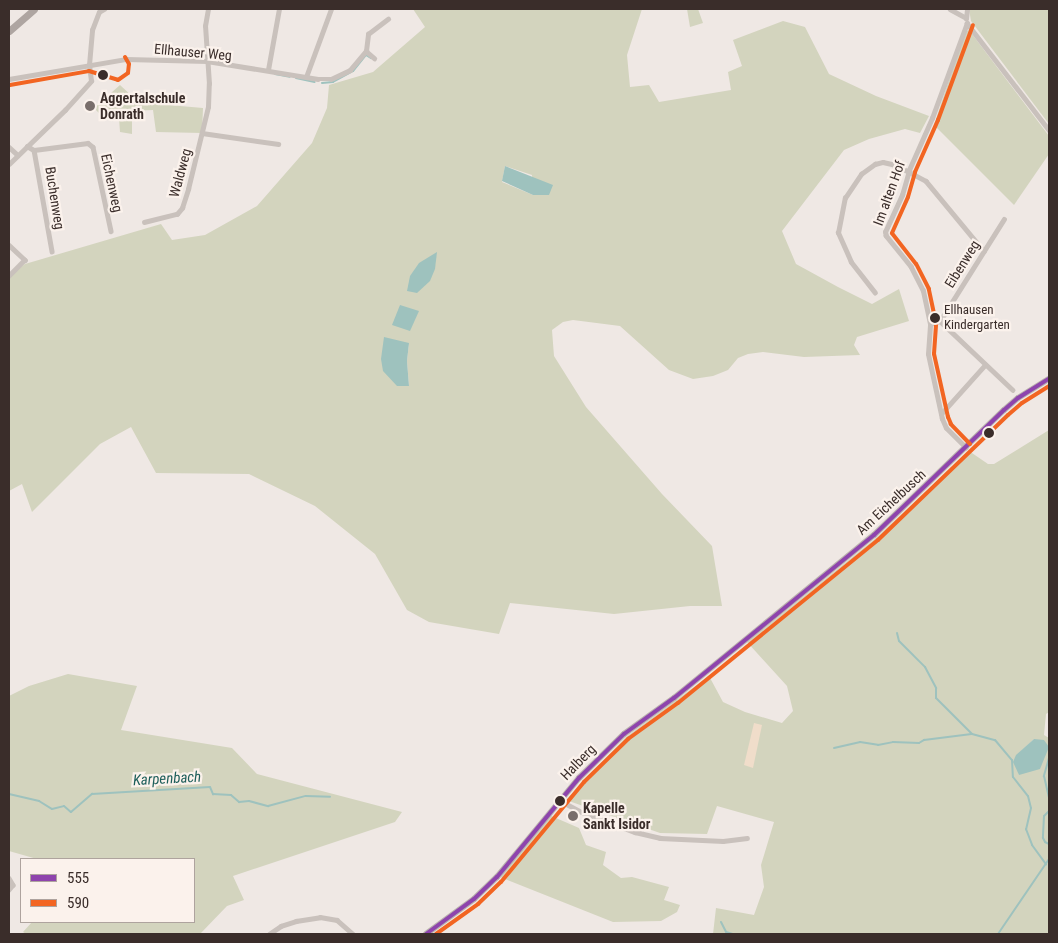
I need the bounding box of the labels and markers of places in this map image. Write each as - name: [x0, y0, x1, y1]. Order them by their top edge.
- unlabelled marker: [98, 70, 108, 80]
- place label: Aggertalschule Donrath: [100, 90, 185, 122]
- marker: Aggertalschule Donrath: [84, 100, 96, 112]
- place label: Ellhausen Kindergarten: [944, 303, 1010, 334]
- marker: Ellhausen Kindergarten: [930, 313, 940, 323]
- unlabelled marker: [984, 428, 994, 438]
- unlabelled marker: [555, 796, 565, 806]
- place label: Kapelle Sankt Isidor: [583, 800, 650, 832]
- marker: Kapelle Sankt Isidor: [567, 810, 579, 822]

